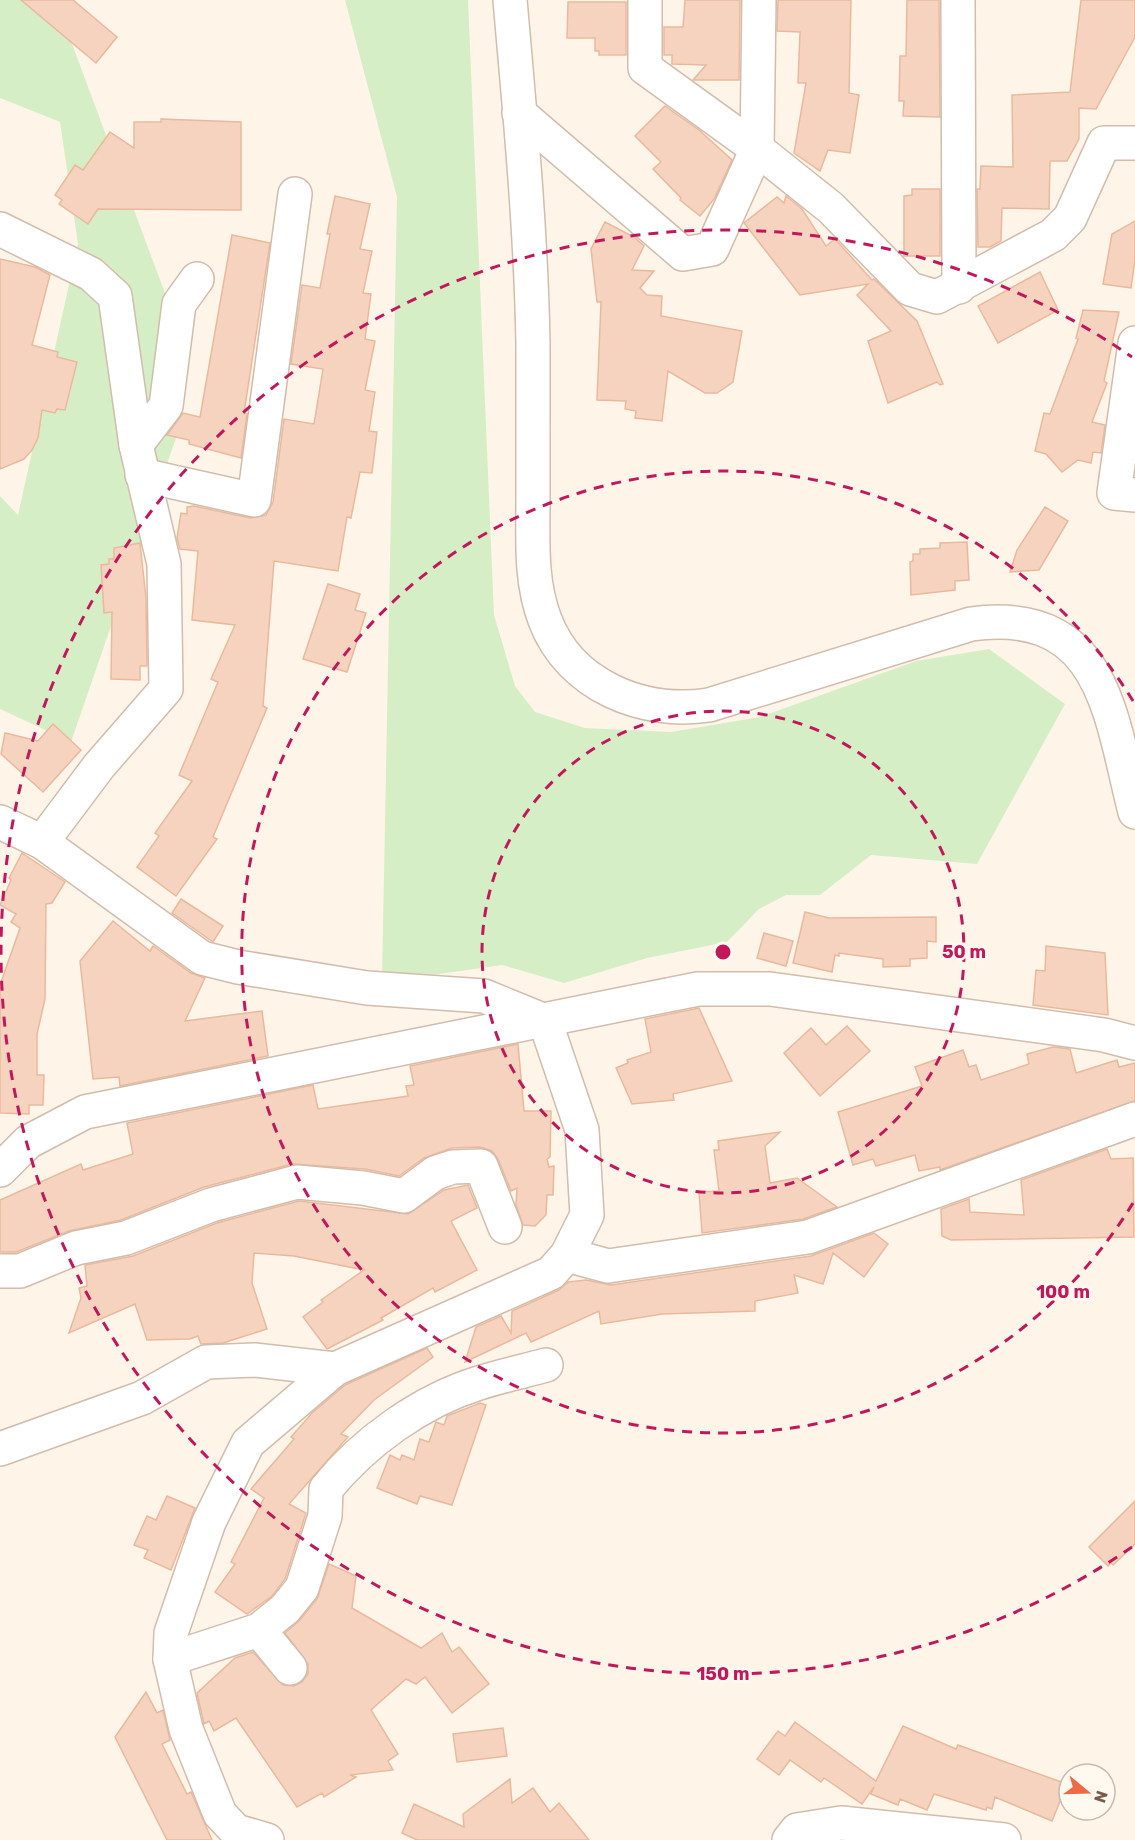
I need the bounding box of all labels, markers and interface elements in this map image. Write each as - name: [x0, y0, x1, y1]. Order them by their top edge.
- text: 50 m: [942, 941, 986, 963]
- centre of rings: [713, 942, 733, 962]
- text: 100 m: [1036, 1281, 1090, 1303]
- text: 150 m: [696, 1663, 750, 1685]
- north arrow: [1057, 1762, 1117, 1822]
- text: N: [1090, 1788, 1112, 1805]

